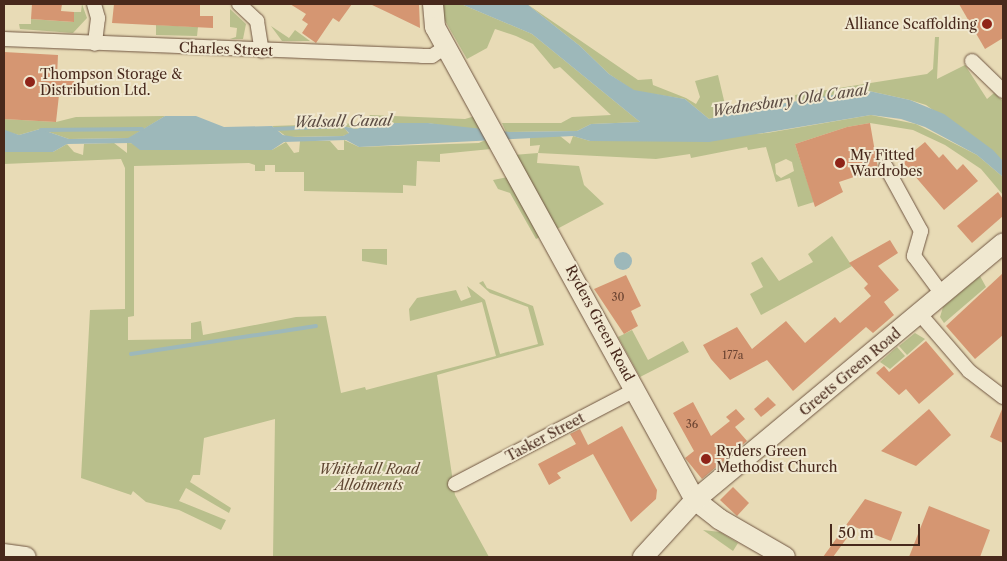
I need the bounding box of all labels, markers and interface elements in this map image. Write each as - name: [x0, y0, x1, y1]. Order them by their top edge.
- place label: Alliance Scaffolding: [845, 16, 977, 32]
- marker: Alliance Scaffolding: [981, 18, 993, 30]
- street label: Charles Street: [179, 39, 273, 59]
- place label: Thompson Storage & Distribution Ltd.: [40, 66, 182, 98]
- marker: Thompson Storage & Distribution Ltd.: [24, 76, 36, 88]
- water label: Wednesbury Old Canal: [711, 80, 869, 120]
- water label: Walsall Canal: [294, 111, 392, 131]
- place label: My Fitted Wardrobes: [850, 147, 922, 180]
- marker: My Fitted Wardrobes: [834, 157, 846, 169]
- street label: Ryders Green Road: [562, 262, 638, 384]
- house number: 30: [611, 290, 625, 304]
- street label: Greets Green Road: [796, 325, 904, 419]
- house number: 177a: [722, 348, 744, 362]
- street label: Tasker Street: [503, 409, 587, 465]
- house number: 36: [686, 417, 698, 431]
- place label: Ryders Green Methodist Church: [716, 443, 837, 476]
- marker: Ryders Green Methodist Church: [700, 453, 712, 465]
- park label: Whitehall Road Allotments: [319, 461, 419, 494]
- scale bar: [832, 514, 922, 546]
- text: 50 m: [838, 523, 874, 542]

